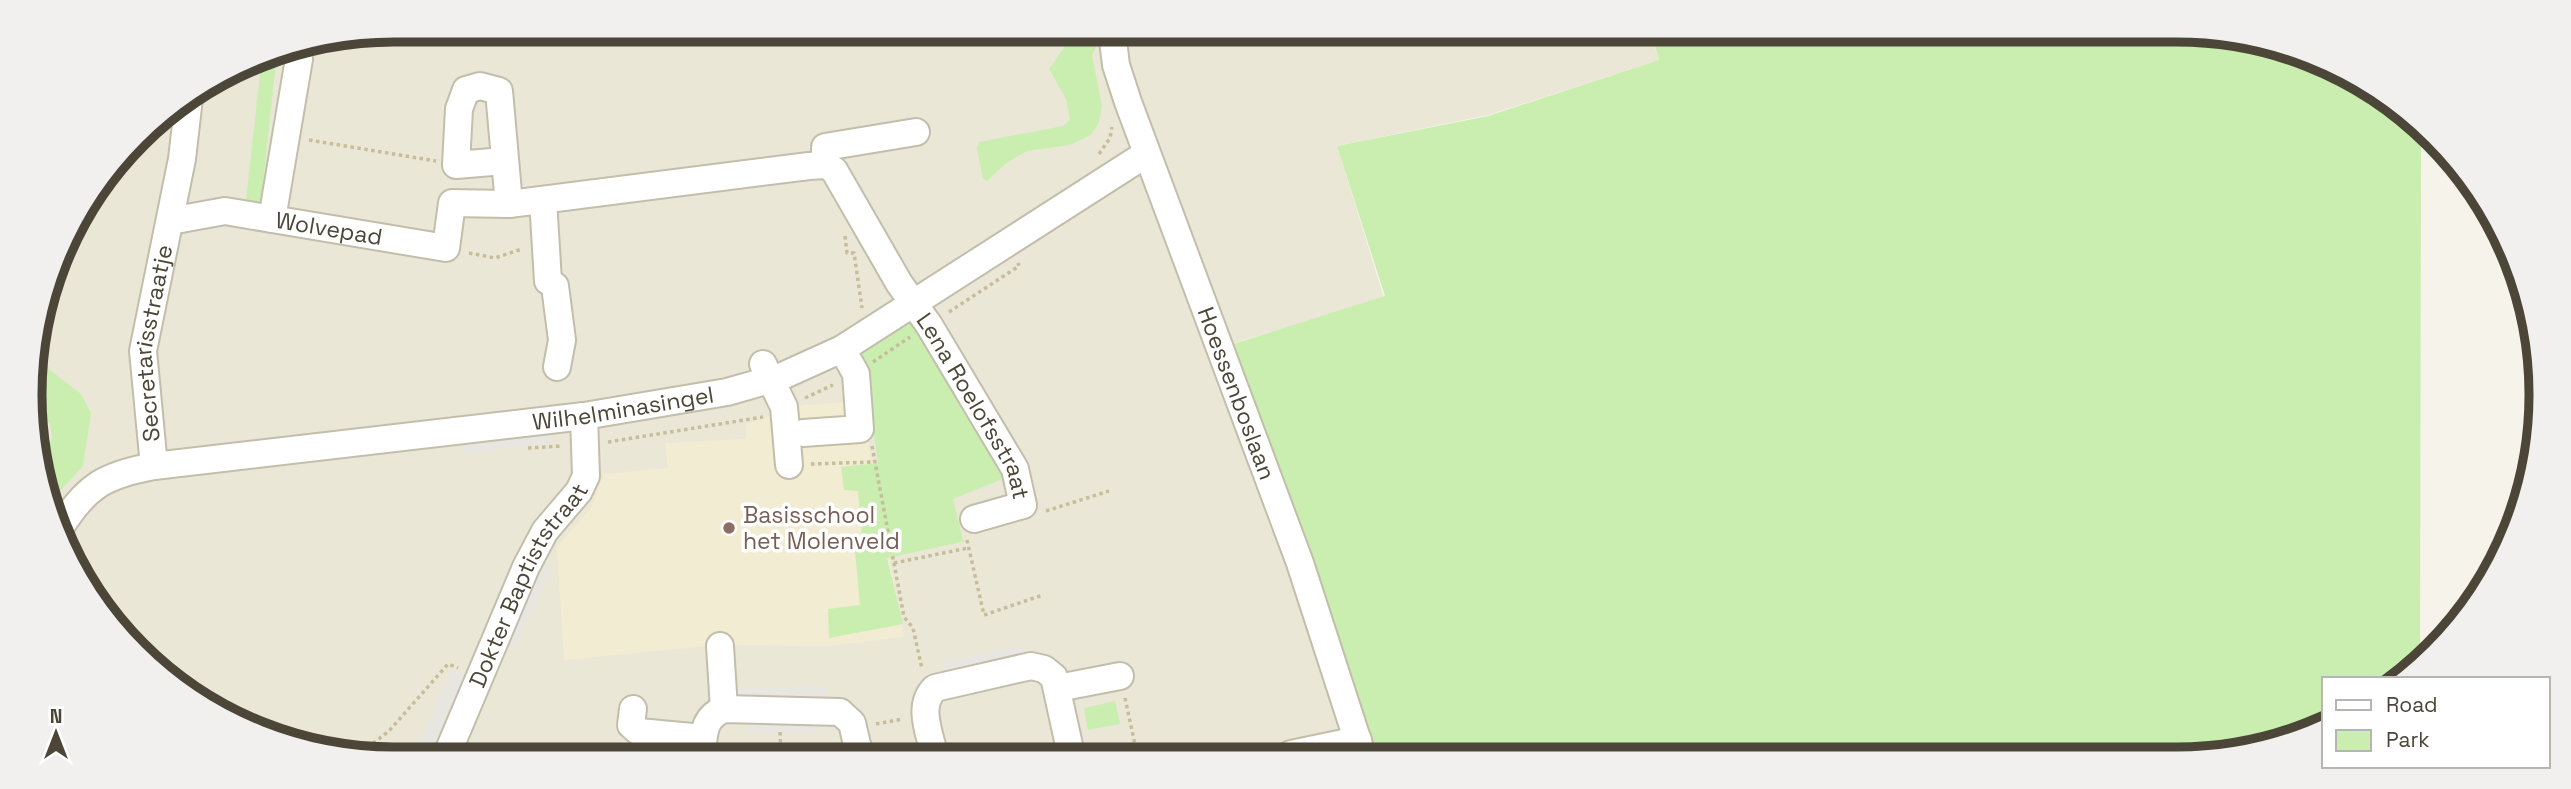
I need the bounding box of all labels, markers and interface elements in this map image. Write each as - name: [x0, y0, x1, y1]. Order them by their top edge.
- street label: Wolvepad: [273, 205, 385, 252]
- street label: Secretarisstraatje: [128, 242, 179, 443]
- street label: Hoessenboslaan: [1191, 303, 1283, 484]
- street label: Lena Roelofsstraat: [910, 307, 1036, 502]
- street label: Wilhelminasingel: [531, 379, 716, 437]
- street label: Dokter Baptiststraat: [462, 479, 595, 692]
- place label: Basisschool het Molenveld: [743, 500, 900, 556]
- marker: Basisschool het Molenveld: [721, 520, 737, 536]
- legend: [2322, 677, 2550, 768]
- text: Road: [2386, 691, 2438, 718]
- north arrow: [21, 698, 91, 768]
- text: N: [50, 704, 62, 729]
- text: Park: [2386, 726, 2430, 753]

